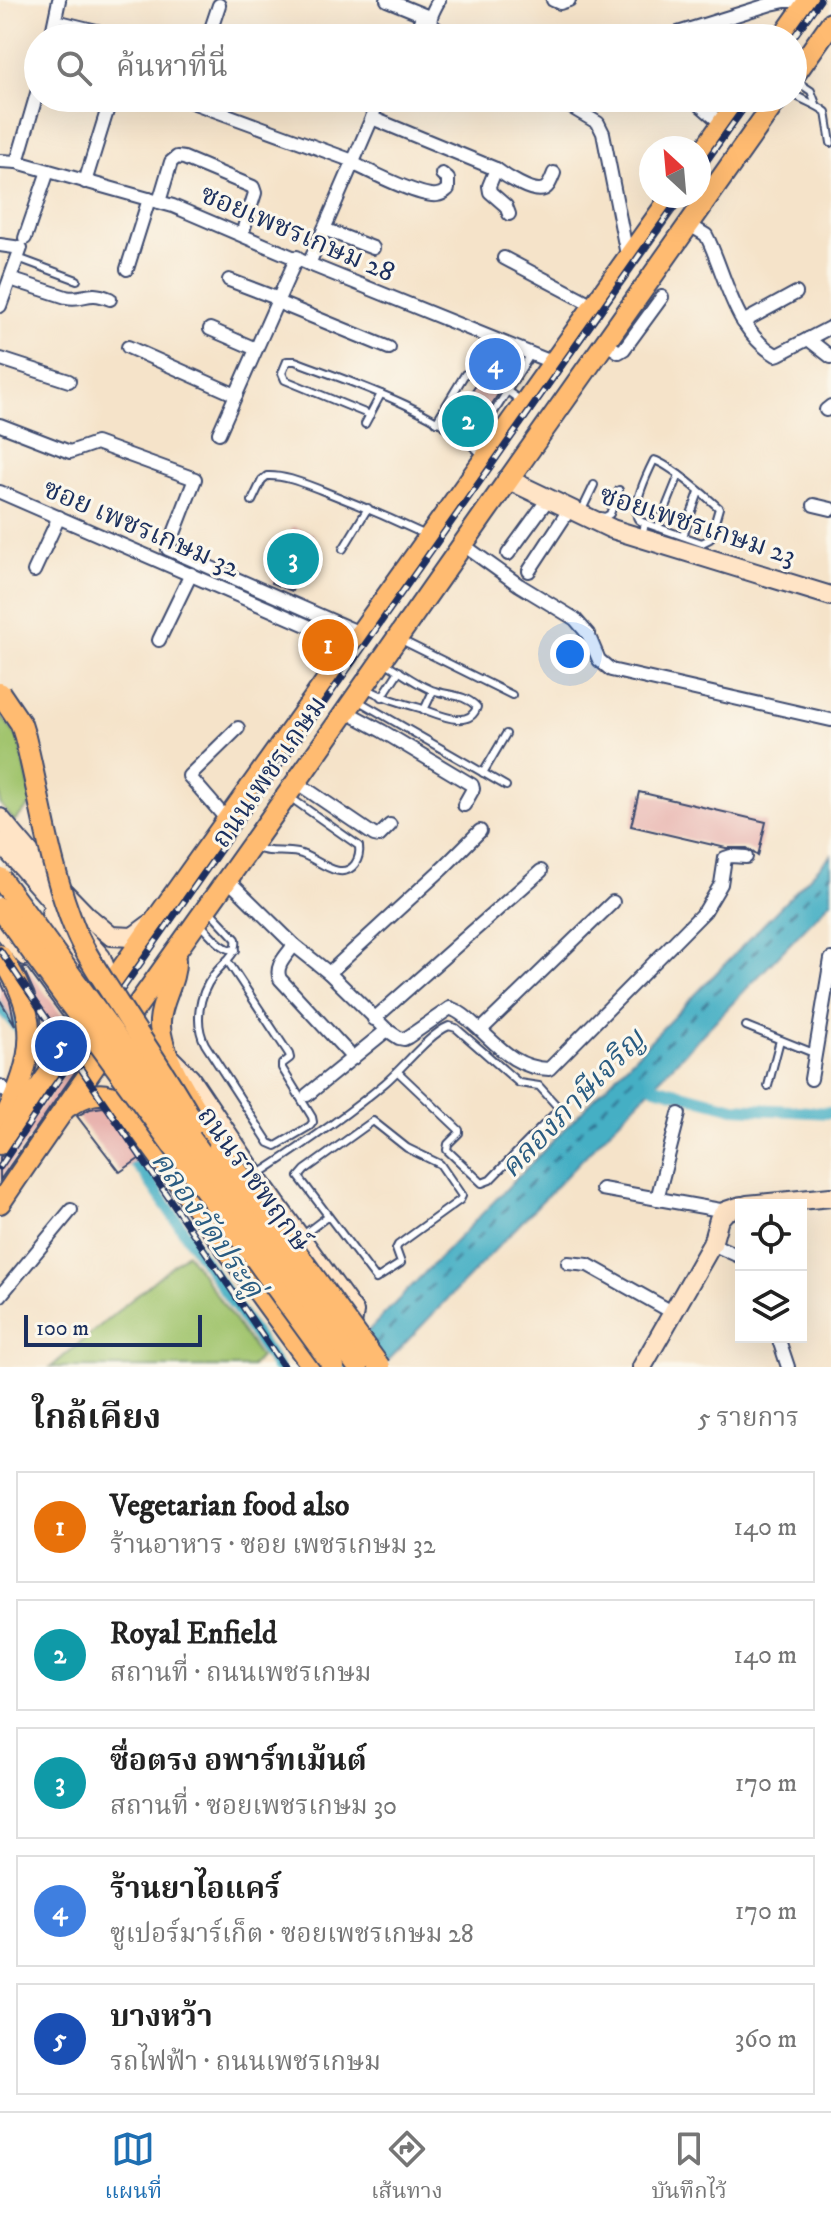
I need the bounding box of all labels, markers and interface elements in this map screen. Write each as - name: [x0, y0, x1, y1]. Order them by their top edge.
- search box: [24, 24, 807, 112]
- icon: search: [52, 46, 96, 90]
- text: ค้นหาที่นี่: [116, 49, 228, 86]
- north arrow: [639, 136, 711, 208]
- street label: ซอยเพชรเกษม 28: [195, 177, 400, 290]
- pin: 4: [469, 334, 521, 394]
- pin: 2: [442, 391, 494, 451]
- street label: ซอย เพชรเกษม 32: [38, 471, 245, 586]
- street label: ซอยเพชรเกษม 23: [595, 477, 800, 574]
- pin: 3: [267, 529, 319, 589]
- pin: 1: [302, 615, 354, 675]
- your location: [550, 634, 590, 674]
- street label: ถนนเพชรเกษม: [204, 689, 335, 855]
- pin: 5: [35, 1016, 87, 1076]
- water label: คลองภาษีเจริญ: [493, 1021, 655, 1186]
- street label: ถนนราชพฤกษ์: [189, 1099, 318, 1259]
- water label: คลองวัดประดู่: [142, 1144, 273, 1309]
- map controls: [735, 1199, 807, 1343]
- button: locate: [735, 1199, 807, 1271]
- button: layers: [735, 1271, 807, 1343]
- scale bar: [24, 1311, 202, 1347]
- text: 100 m: [36, 1315, 89, 1342]
- text: ใกล้เคียง: [32, 1397, 161, 1439]
- text: 5 รายการ: [698, 1402, 799, 1435]
- text: Vegetarian food also: [110, 1488, 349, 1525]
- text: 1: [55, 1511, 65, 1544]
- text: 140 m: [733, 1511, 797, 1544]
- text: ร้านอาหาร · ซอย เพชรเกษม 32: [110, 1529, 436, 1562]
- text: Royal Enfield: [110, 1616, 277, 1653]
- text: 2: [54, 1639, 66, 1672]
- text: 140 m: [733, 1639, 797, 1672]
- text: สถานที่ · ถนนเพชรเกษม: [110, 1657, 372, 1690]
- text: ซื่อตรง อพาร์ทเม้นต์: [110, 1743, 367, 1780]
- text: 3: [55, 1767, 65, 1800]
- text: 170 m: [735, 1767, 797, 1800]
- text: สถานที่ · ซอยเพชรเกษม 30: [110, 1790, 397, 1823]
- text: ร้านยาไอแคร์: [110, 1871, 280, 1908]
- text: 4: [53, 1895, 67, 1928]
- text: 170 m: [735, 1895, 797, 1928]
- text: ซูเปอร์มาร์เก็ต · ซอยเพชรเกษม 28: [110, 1918, 474, 1951]
- text: บางหว้า: [110, 1999, 213, 2036]
- text: 5: [54, 2023, 66, 2056]
- text: 360 m: [735, 2023, 797, 2056]
- text: รถไฟฟ้า · ถนนเพชรเกษม: [110, 2046, 381, 2079]
- tab: แผนที่: [104, 2127, 162, 2210]
- tab: เส้นทาง: [371, 2127, 443, 2210]
- tab: บันทึกไว้: [652, 2127, 727, 2210]

